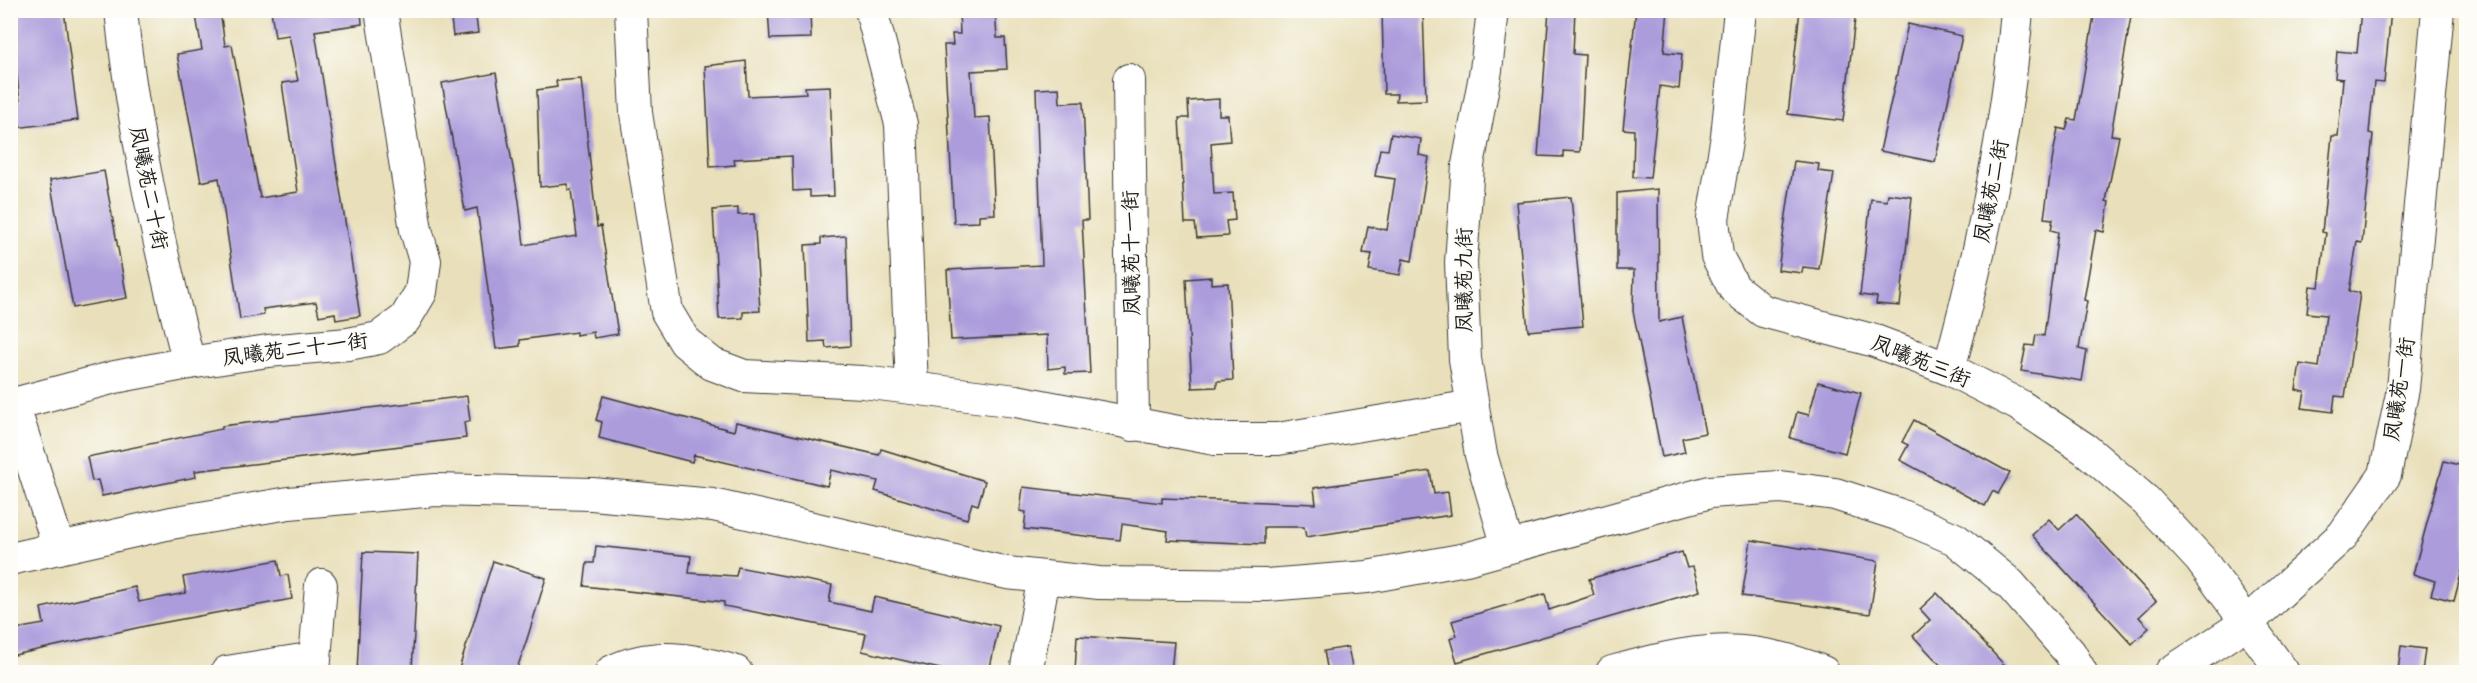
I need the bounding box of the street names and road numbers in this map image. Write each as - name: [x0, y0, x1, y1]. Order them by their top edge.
- street label: 凤曦苑二十街: [124, 124, 174, 252]
- street label: 凤曦苑二街: [1968, 137, 2014, 245]
- street label: 凤曦苑十一街: [1117, 190, 1145, 316]
- street label: 凤曦苑九街: [1451, 228, 1477, 333]
- street label: 凤曦苑二十一街: [220, 327, 370, 371]
- street label: 凤曦苑三街: [1867, 329, 1975, 393]
- street label: 凤曦苑一街: [2378, 335, 2420, 443]

